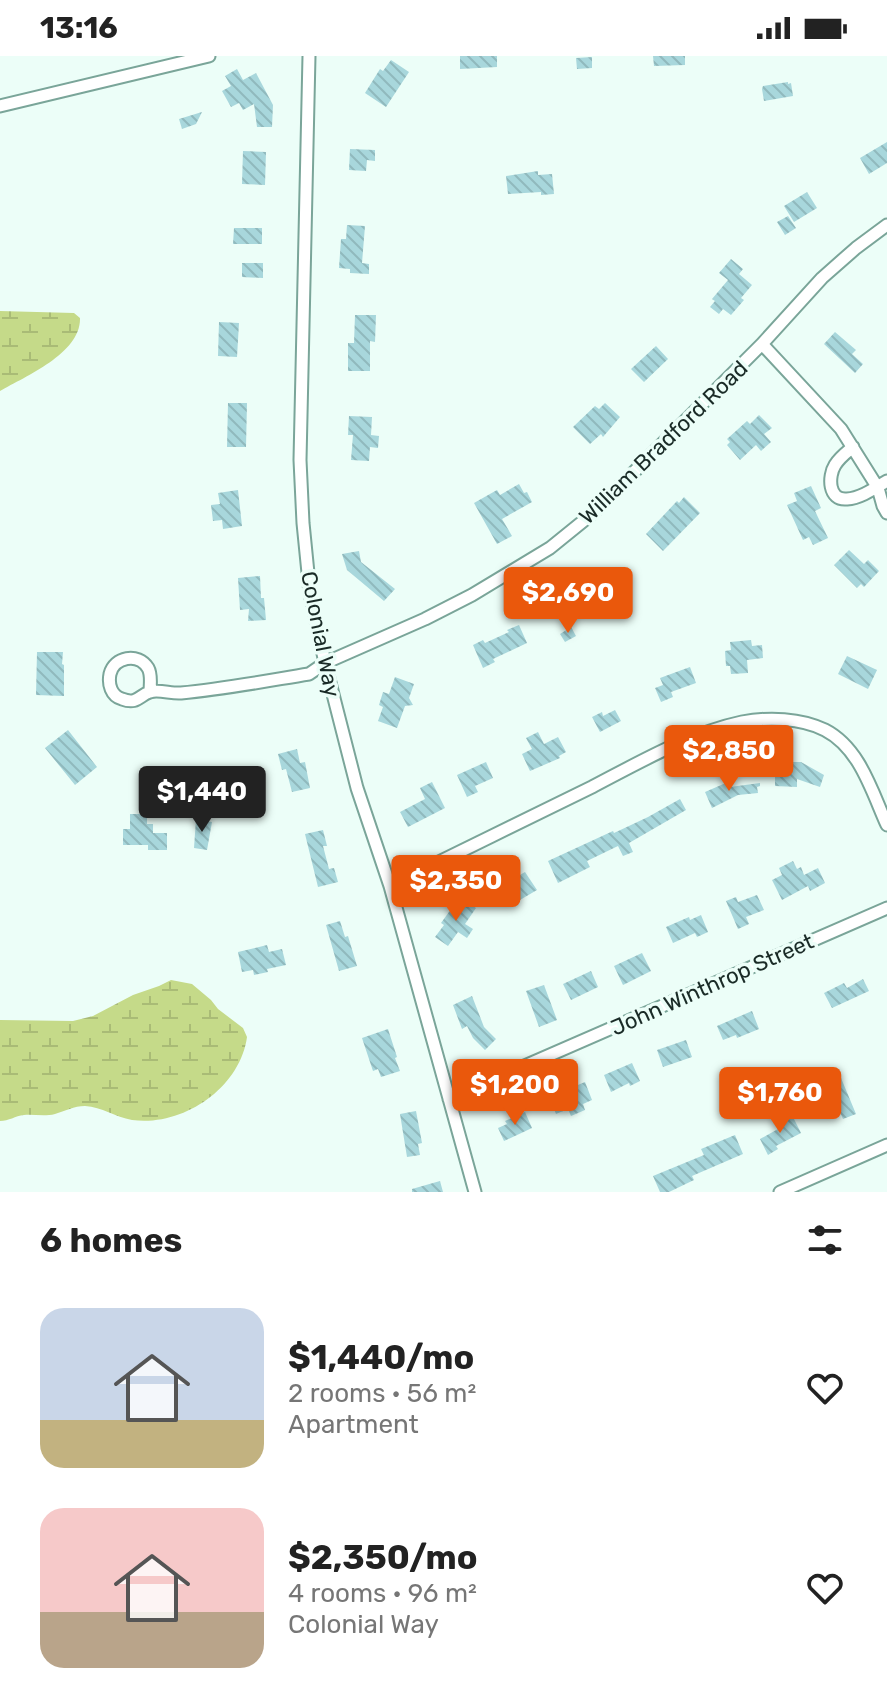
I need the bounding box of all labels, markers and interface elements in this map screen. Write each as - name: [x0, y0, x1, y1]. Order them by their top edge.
- text: 13:16: [40, 10, 118, 46]
- street label: William Bradford Road: [573, 355, 753, 530]
- pin: $2,690: [503, 567, 633, 635]
- street label: Colonial Way: [295, 569, 346, 699]
- text: $2,690: [522, 577, 614, 608]
- pin: $2,850: [664, 725, 794, 793]
- text: $2,850: [682, 735, 776, 766]
- pin: $1,440: [137, 766, 267, 834]
- text: $1,440: [157, 776, 247, 807]
- pin: $2,350: [391, 855, 521, 923]
- text: $2,350: [409, 865, 503, 896]
- street label: John Winthrop Street: [607, 927, 818, 1041]
- pin: $1,200: [450, 1059, 580, 1127]
- pin: $1,760: [715, 1067, 845, 1135]
- text: $1,200: [470, 1069, 560, 1100]
- text: $1,760: [737, 1077, 823, 1108]
- icon: filters: [803, 1218, 847, 1262]
- text: 6 homes: [40, 1220, 182, 1261]
- text: $1,440/mo: [288, 1337, 474, 1378]
- icon: home: [104, 1340, 200, 1436]
- icon: heart: [803, 1366, 847, 1410]
- text: 2 rooms · 56 m²: [288, 1378, 476, 1409]
- text: Apartment: [288, 1409, 419, 1440]
- text: $2,350/mo: [288, 1537, 478, 1578]
- icon: home: [104, 1540, 200, 1636]
- icon: heart: [803, 1566, 847, 1610]
- text: 4 rooms · 96 m²: [288, 1578, 477, 1609]
- text: Colonial Way: [288, 1609, 439, 1640]

